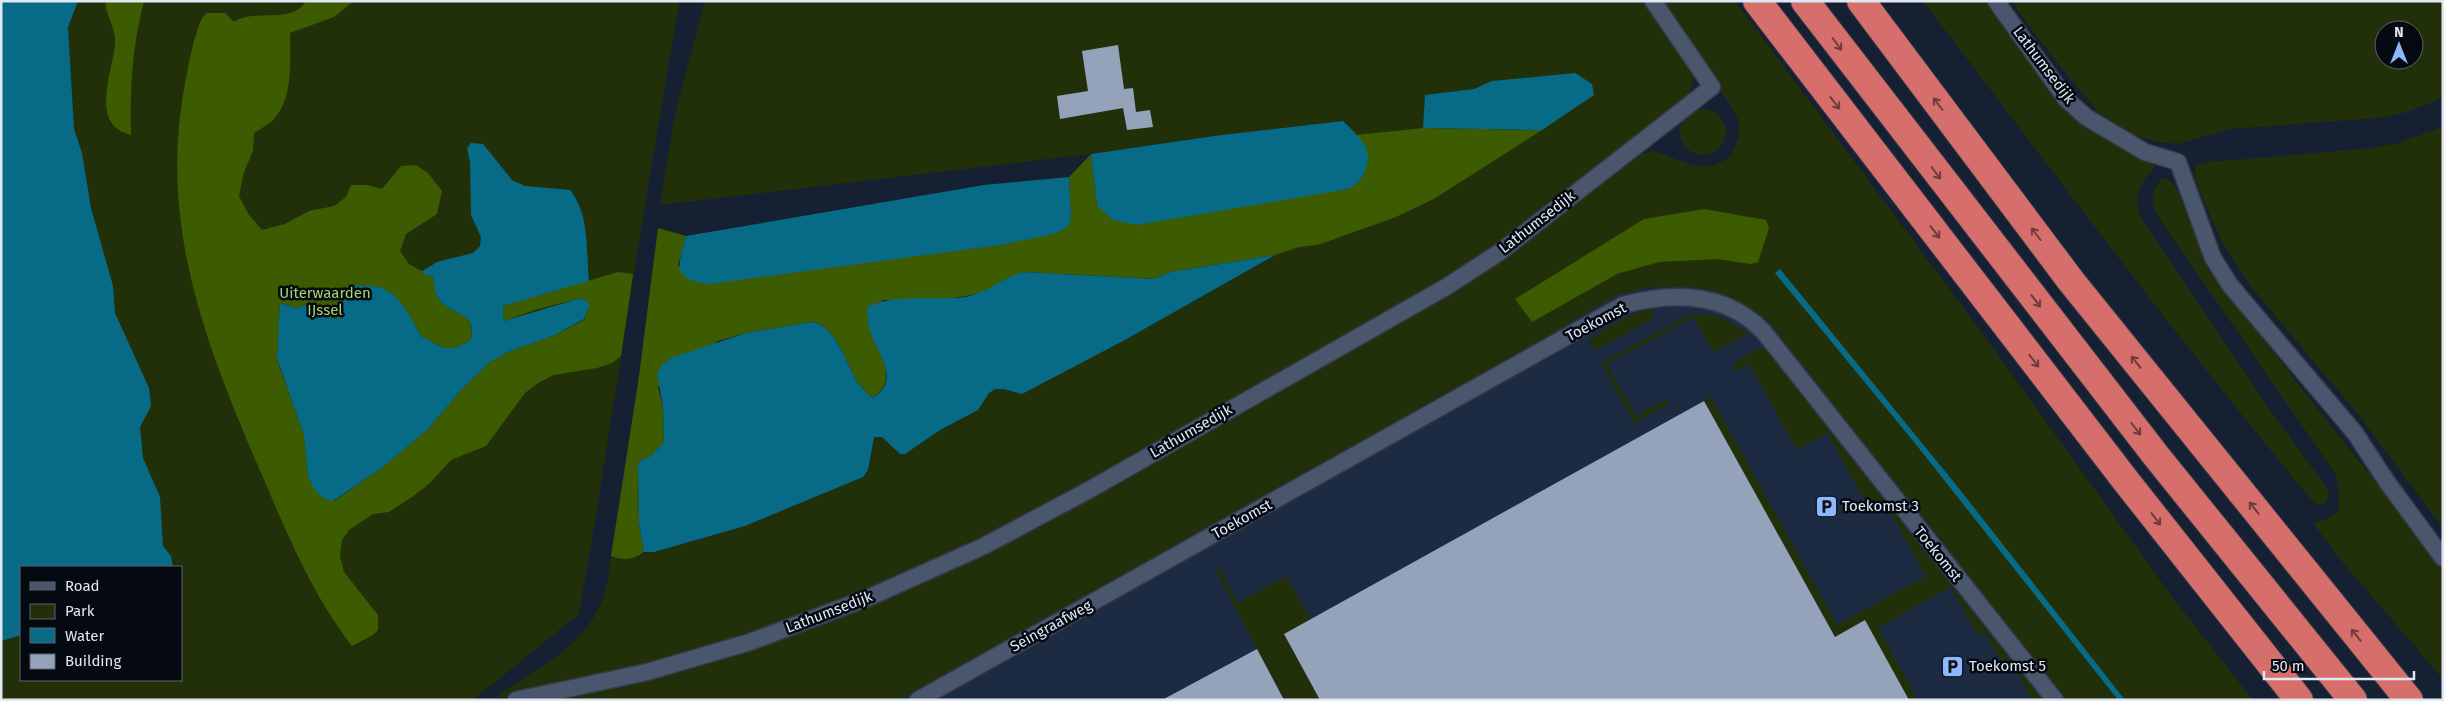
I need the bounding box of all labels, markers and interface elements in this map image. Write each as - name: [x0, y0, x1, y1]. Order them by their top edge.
- north arrow: [2374, 20, 2424, 70]
- street label: Lathumsedijk: [2009, 23, 2079, 107]
- text: N: [2394, 24, 2404, 41]
- one-way arrow: [1832, 37, 1843, 50]
- one-way arrow: [1830, 97, 1841, 110]
- one-way arrow: [1933, 98, 1944, 111]
- one-way arrow: [1931, 166, 1942, 179]
- street label: Lathumsedijk: [1495, 187, 1579, 257]
- one-way arrow: [1929, 225, 1940, 238]
- one-way arrow: [2031, 227, 2041, 241]
- park label: Uiterwaarden IJssel: [279, 284, 371, 319]
- one-way arrow: [2030, 294, 2041, 307]
- street label: Toekomst: [1563, 298, 1630, 345]
- one-way arrow: [2028, 354, 2039, 367]
- one-way arrow: [2131, 356, 2142, 369]
- street label: Lathumsedijk: [1147, 400, 1235, 462]
- one-way arrow: [2130, 423, 2141, 436]
- parking icon: Toekomst 3: [1814, 494, 1838, 518]
- street label: Toekomst: [1209, 495, 1275, 543]
- place label: Toekomst 3: [1842, 497, 1919, 515]
- one-way arrow: [2249, 502, 2260, 515]
- one-way arrow: [2150, 513, 2161, 526]
- street label: Toekomst: [1910, 523, 1966, 586]
- legend: [20, 566, 182, 681]
- text: Road: [65, 577, 100, 595]
- street label: Lathumsedijk: [783, 587, 875, 637]
- street label: Seingraafweg: [1007, 596, 1095, 656]
- text: Park: [65, 602, 95, 620]
- text: Water: [65, 627, 104, 645]
- one-way arrow: [2351, 628, 2362, 641]
- scale bar: [2264, 648, 2414, 680]
- text: Building: [65, 652, 121, 670]
- parking icon: Toekomst 5: [1941, 654, 1965, 678]
- place label: Toekomst 5: [1969, 657, 2046, 675]
- text: 50 m: [2272, 657, 2305, 675]

